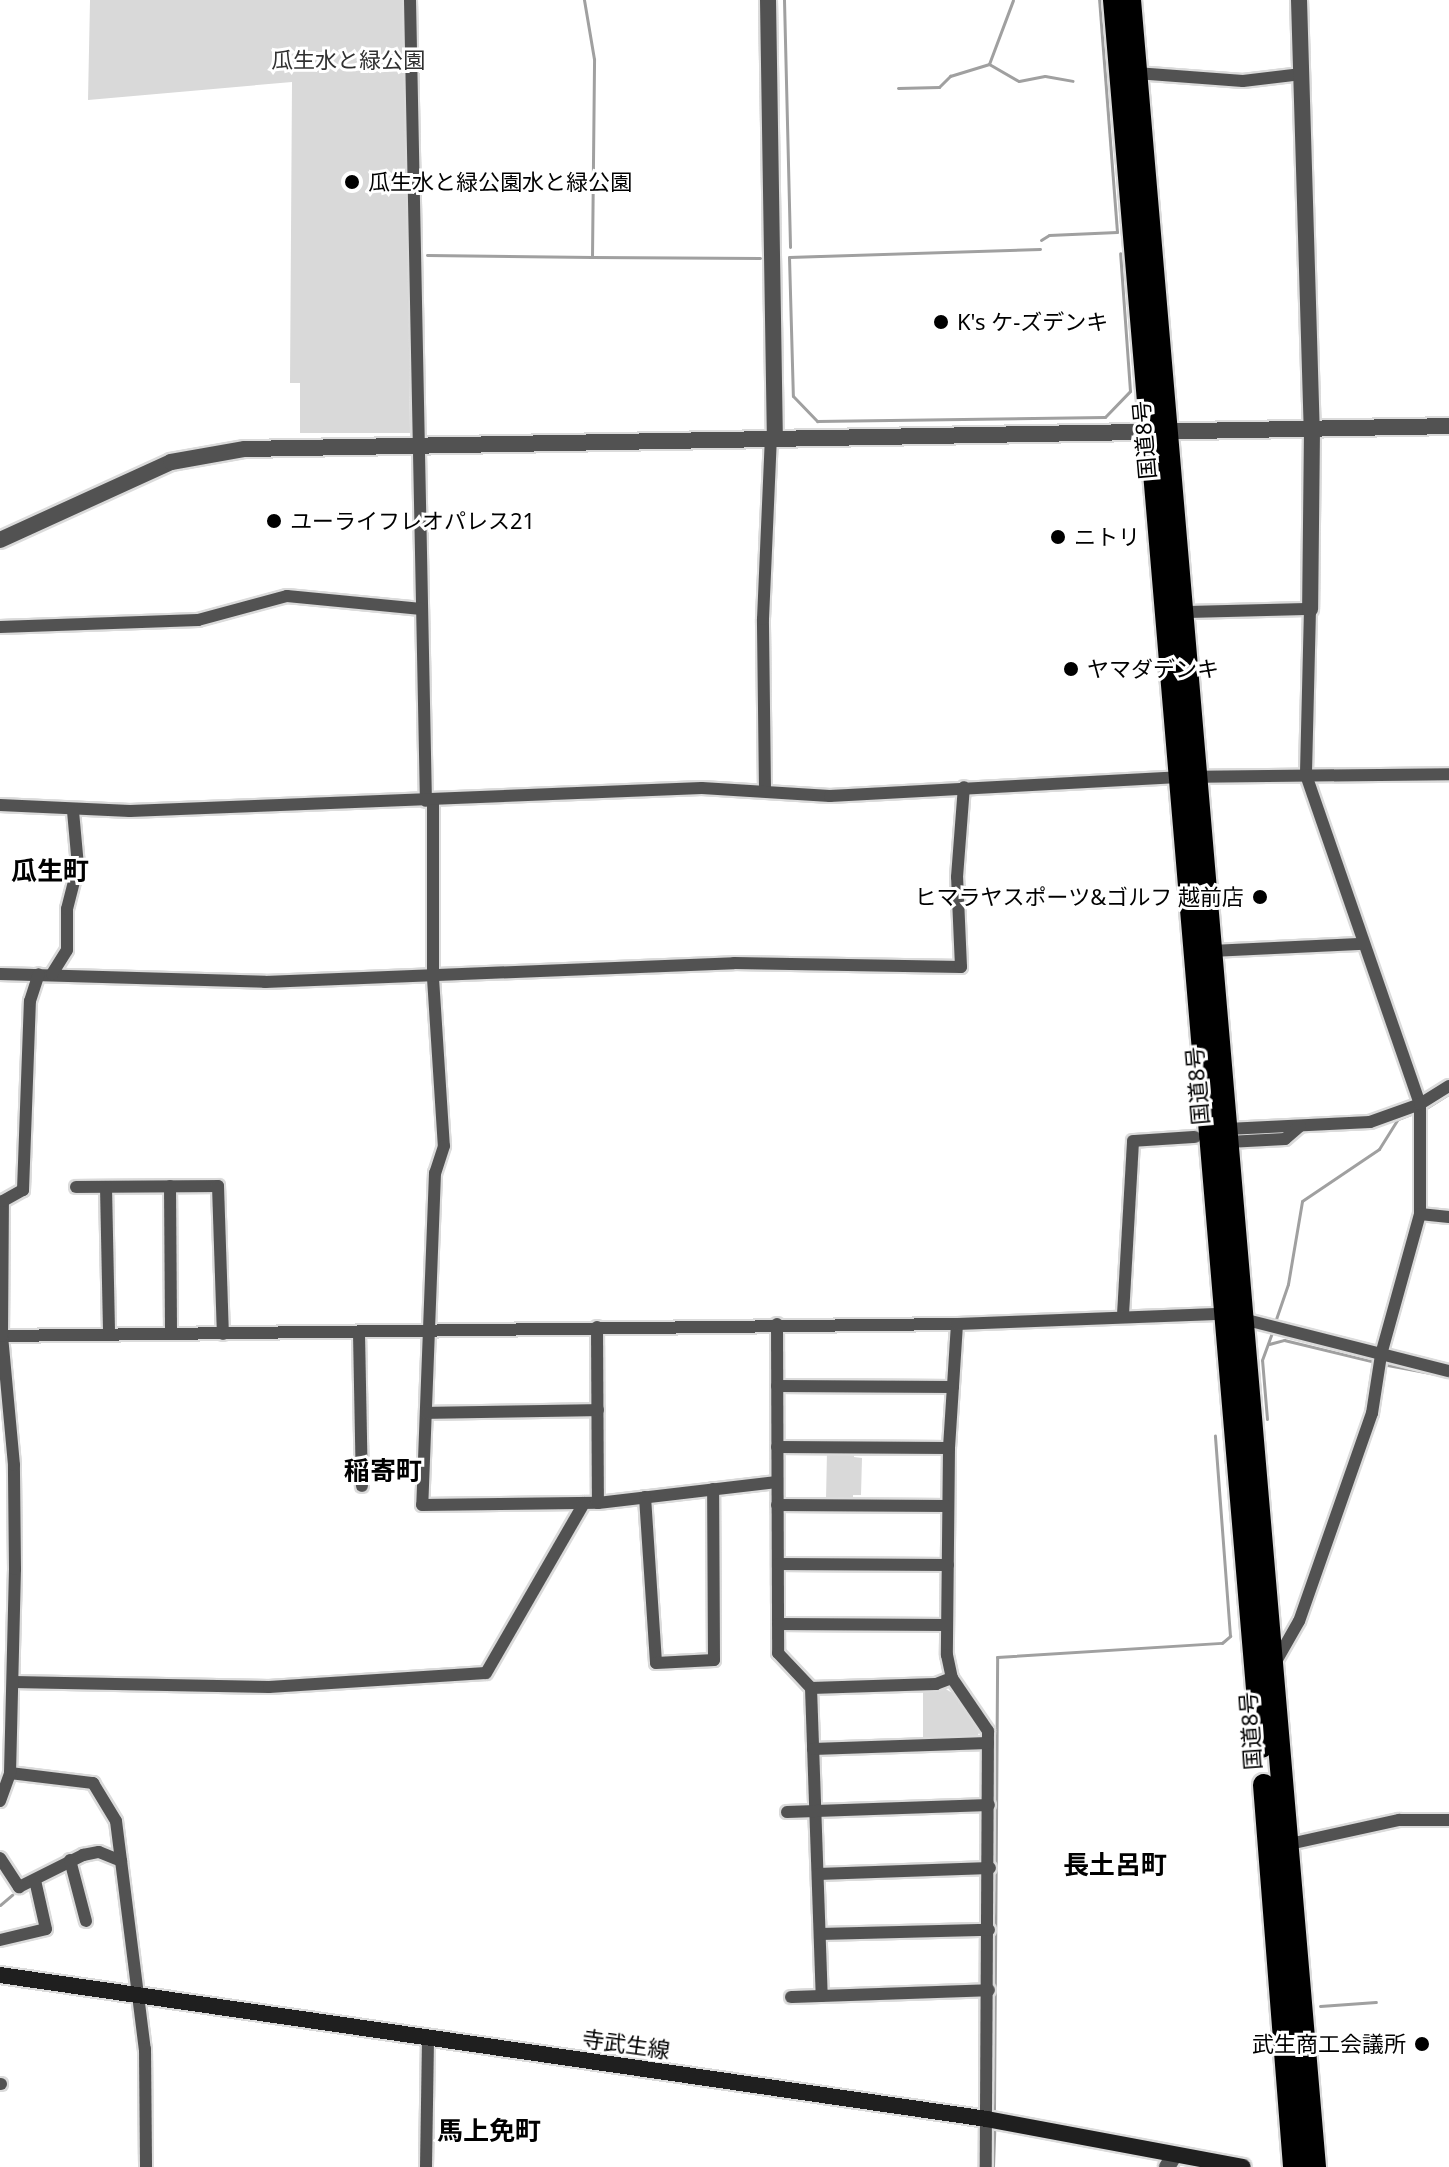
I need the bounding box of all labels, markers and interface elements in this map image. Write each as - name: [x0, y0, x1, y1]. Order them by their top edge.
- park label: 瓜生水と緑公園: [271, 47, 425, 73]
- place label: 瓜生水と緑公園水と緑公園: [368, 169, 632, 195]
- marker: 瓜生水と緑公園水と緑公園: [343, 173, 361, 191]
- place label: K's ケ-ズデンキ: [957, 309, 1108, 335]
- marker: K's ケ-ズデンキ: [932, 313, 950, 331]
- street label: 国道8号: [1127, 400, 1161, 480]
- place label: ユーライフレオパレス21: [290, 508, 535, 534]
- marker: ユーライフレオパレス21: [265, 512, 283, 530]
- place label: ニトリ: [1074, 524, 1140, 550]
- marker: ニトリ: [1049, 528, 1067, 546]
- place label: ヤマダデンキ: [1087, 656, 1219, 682]
- marker: ヤマダデンキ: [1062, 660, 1080, 678]
- district label: 瓜生町: [11, 855, 89, 887]
- place label: ヒマラヤスポーツ&ゴルフ 越前店: [914, 884, 1244, 910]
- marker: ヒマラヤスポーツ&ゴルフ 越前店: [1251, 888, 1269, 906]
- street label: 国道8号: [1180, 1046, 1214, 1126]
- district label: 稲寄町: [344, 1455, 422, 1487]
- street label: 国道8号: [1234, 1691, 1266, 1771]
- district label: 長土呂町: [1063, 1849, 1167, 1881]
- street label: 寺武生線: [581, 2025, 671, 2063]
- place label: 武生商工会議所: [1252, 2031, 1406, 2057]
- marker: 武生商工会議所: [1413, 2035, 1431, 2053]
- district label: 馬上免町: [437, 2115, 541, 2147]

